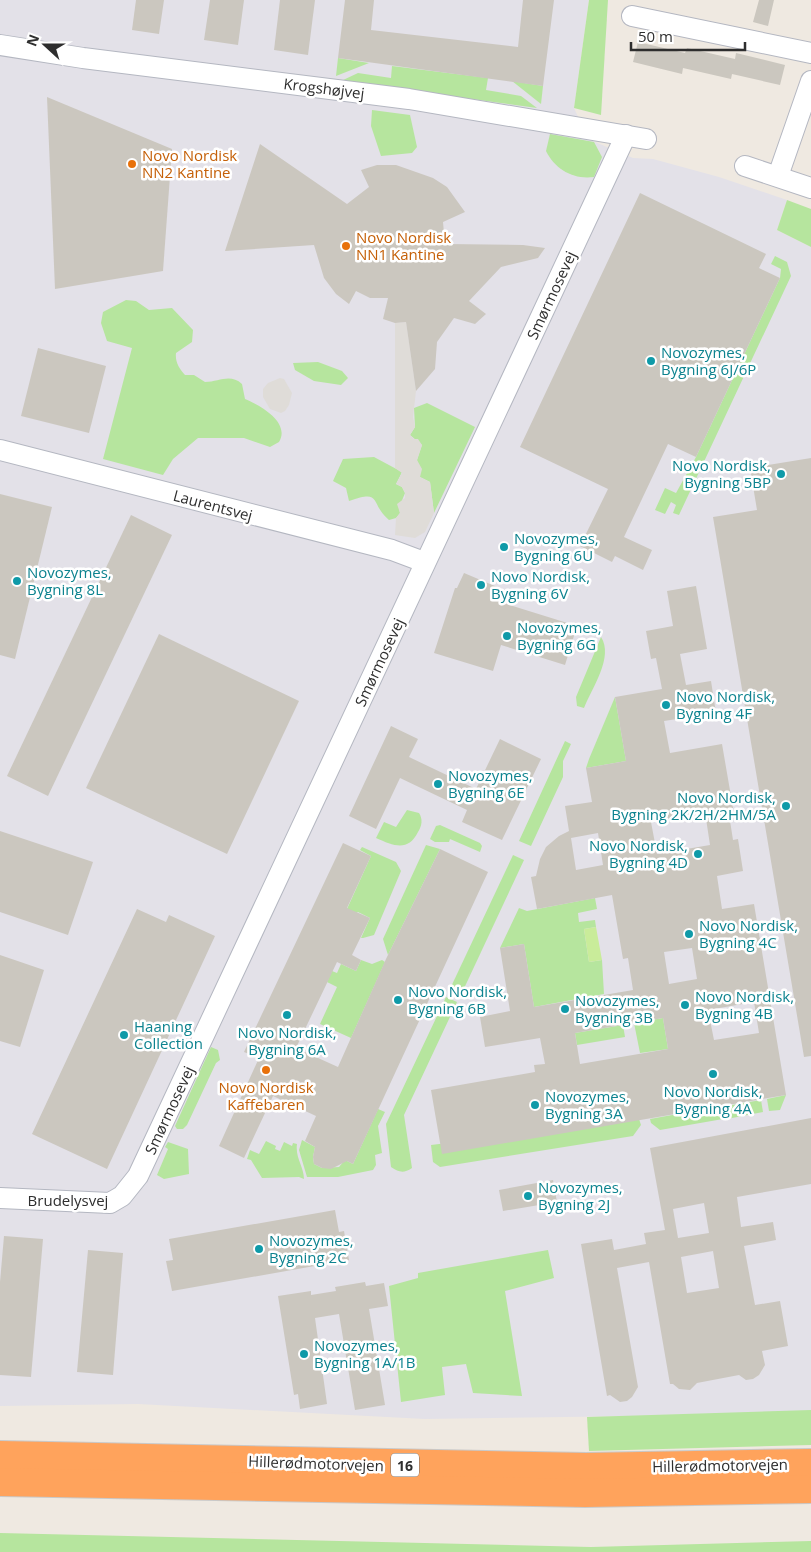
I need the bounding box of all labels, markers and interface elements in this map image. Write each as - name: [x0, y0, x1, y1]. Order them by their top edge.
- north arrow: [20, 20, 70, 70]
- scale bar: [631, 20, 745, 52]
- text: 50 m: [638, 26, 673, 46]
- text: N: [21, 31, 43, 49]
- street label: Krogshøjvej: [282, 73, 366, 103]
- place label: Novo Nordisk NN2 Kantine: [142, 145, 237, 182]
- marker: Novo Nordisk NN2 Kantine: [126, 158, 138, 170]
- place label: Novo Nordisk NN1 Kantine: [356, 227, 451, 264]
- marker: Novo Nordisk NN1 Kantine: [340, 240, 352, 252]
- street label: Smørmosevej: [522, 248, 580, 342]
- place label: Novozymes, Bygning 6J/6P: [661, 342, 756, 379]
- marker: Novozymes, Bygning 6J/6P: [645, 355, 657, 367]
- place label: Novo Nordisk, Bygning 5BP: [672, 455, 771, 492]
- marker: Novo Nordisk, Bygning 5BP: [775, 468, 787, 480]
- street label: Laurentsvej: [171, 485, 255, 525]
- place label: Novozymes, Bygning 6U: [514, 528, 599, 565]
- marker: Novozymes, Bygning 6U: [498, 541, 510, 553]
- place label: Novozymes, Bygning 8L: [27, 562, 112, 599]
- place label: Novo Nordisk, Bygning 6V: [491, 566, 590, 603]
- marker: Novozymes, Bygning 8L: [11, 575, 23, 587]
- marker: Novo Nordisk, Bygning 6V: [475, 579, 487, 591]
- street label: Smørmosevej: [350, 615, 408, 709]
- place label: Novozymes, Bygning 6G: [517, 617, 602, 654]
- marker: Novozymes, Bygning 6G: [501, 630, 513, 642]
- place label: Novo Nordisk, Bygning 4F: [676, 686, 775, 723]
- marker: Novo Nordisk, Bygning 4F: [660, 699, 672, 711]
- place label: Novozymes, Bygning 6E: [448, 765, 533, 802]
- marker: Novozymes, Bygning 6E: [432, 778, 444, 790]
- place label: Novo Nordisk, Bygning 2K/2H/2HM/5A: [611, 787, 777, 824]
- marker: Novo Nordisk, Bygning 2K/2H/2HM/5A: [780, 800, 792, 812]
- place label: Novo Nordisk, Bygning 4D: [589, 835, 688, 872]
- marker: Novo Nordisk, Bygning 4D: [692, 848, 704, 860]
- place label: Novo Nordisk, Bygning 4C: [699, 915, 798, 952]
- marker: Novo Nordisk, Bygning 4C: [683, 928, 695, 940]
- place label: Novo Nordisk, Bygning 6B: [408, 981, 507, 1018]
- place label: Novo Nordisk, Bygning 4B: [695, 986, 794, 1023]
- place label: Novozymes, Bygning 3B: [575, 990, 660, 1027]
- marker: Novo Nordisk, Bygning 6B: [392, 994, 404, 1006]
- marker: Novo Nordisk, Bygning 4B: [679, 999, 691, 1011]
- marker: Novozymes, Bygning 3B: [559, 1003, 571, 1015]
- marker: Novo Nordisk, Bygning 6A: [281, 1009, 293, 1021]
- place label: Haaning Collection: [134, 1016, 203, 1053]
- place label: Novo Nordisk, Bygning 6A: [237, 1022, 337, 1059]
- marker: Haaning Collection: [118, 1029, 130, 1041]
- street label: Smørmosevej: [140, 1063, 198, 1157]
- marker: Novo Nordisk Kaffebaren: [260, 1064, 272, 1076]
- marker: Novo Nordisk, Bygning 4A: [707, 1068, 719, 1080]
- place label: Novo Nordisk Kaffebaren: [218, 1077, 314, 1114]
- place label: Novo Nordisk, Bygning 4A: [663, 1081, 763, 1118]
- place label: Novozymes, Bygning 3A: [545, 1086, 630, 1123]
- marker: Novozymes, Bygning 3A: [529, 1099, 541, 1111]
- place label: Novozymes, Bygning 2J: [538, 1177, 623, 1214]
- street label: Brudelysvej: [28, 1190, 108, 1210]
- marker: Novozymes, Bygning 2J: [522, 1190, 534, 1202]
- place label: Novozymes, Bygning 2C: [269, 1230, 354, 1267]
- marker: Novozymes, Bygning 2C: [253, 1243, 265, 1255]
- place label: Novozymes, Bygning 1A/1B: [314, 1335, 415, 1372]
- marker: Novozymes, Bygning 1A/1B: [298, 1348, 310, 1360]
- street label: Hillerødmotorvejen: [248, 1451, 384, 1475]
- road number: 16: [391, 1454, 419, 1476]
- street label: Hillerødmotorvejen: [652, 1454, 788, 1476]

